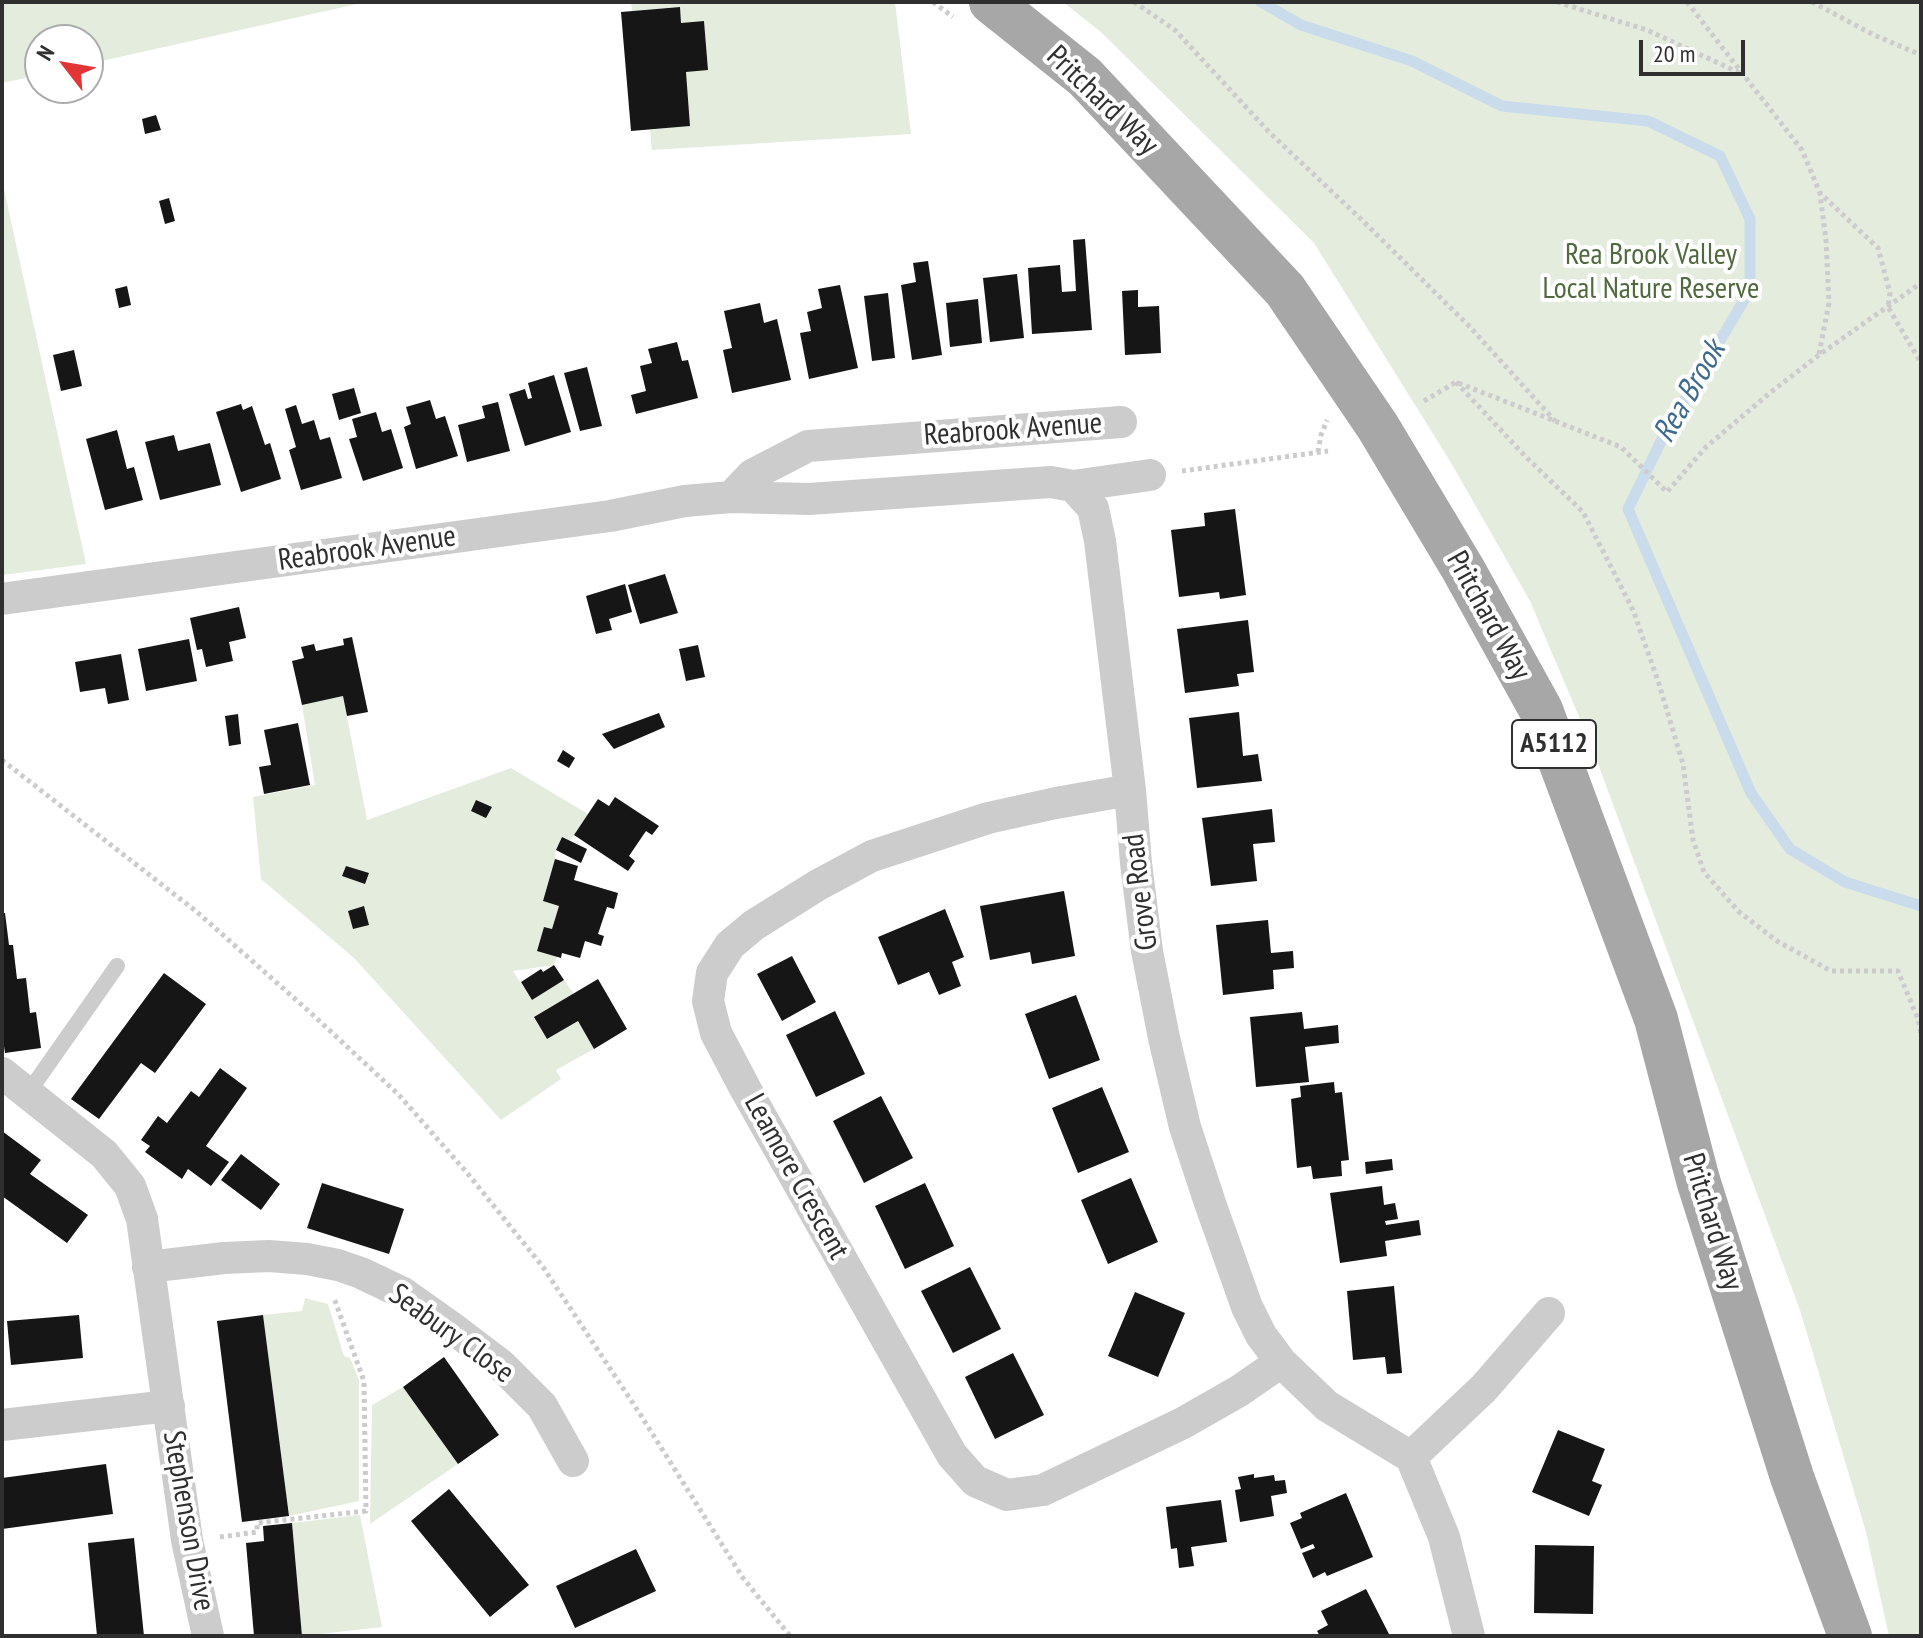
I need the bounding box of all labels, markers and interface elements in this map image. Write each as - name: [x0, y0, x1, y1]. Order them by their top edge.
- north arrow: [24, 24, 104, 104]
- scale bar: [1643, 24, 1749, 74]
- text: 20 m: [1653, 38, 1695, 69]
- street label: Pritchard Way: [1039, 39, 1165, 163]
- text: N: [30, 40, 60, 65]
- park label: Rea Brook Valley Local Nature Reserve: [1543, 237, 1759, 308]
- water label: Rea Brook: [1646, 334, 1734, 450]
- street label: Reabrook Avenue: [923, 406, 1103, 454]
- street label: Reabrook Avenue: [276, 519, 458, 579]
- street label: Pritchard Way: [1438, 545, 1538, 687]
- road number: A5112: [1512, 720, 1596, 768]
- street label: Grove Road: [1116, 832, 1166, 952]
- street label: Leamore Crescent: [736, 1088, 856, 1266]
- street label: Pritchard Way: [1674, 1149, 1750, 1295]
- street label: Seabury Close: [382, 1277, 520, 1391]
- street label: Stephenson Drive: [154, 1428, 222, 1614]

